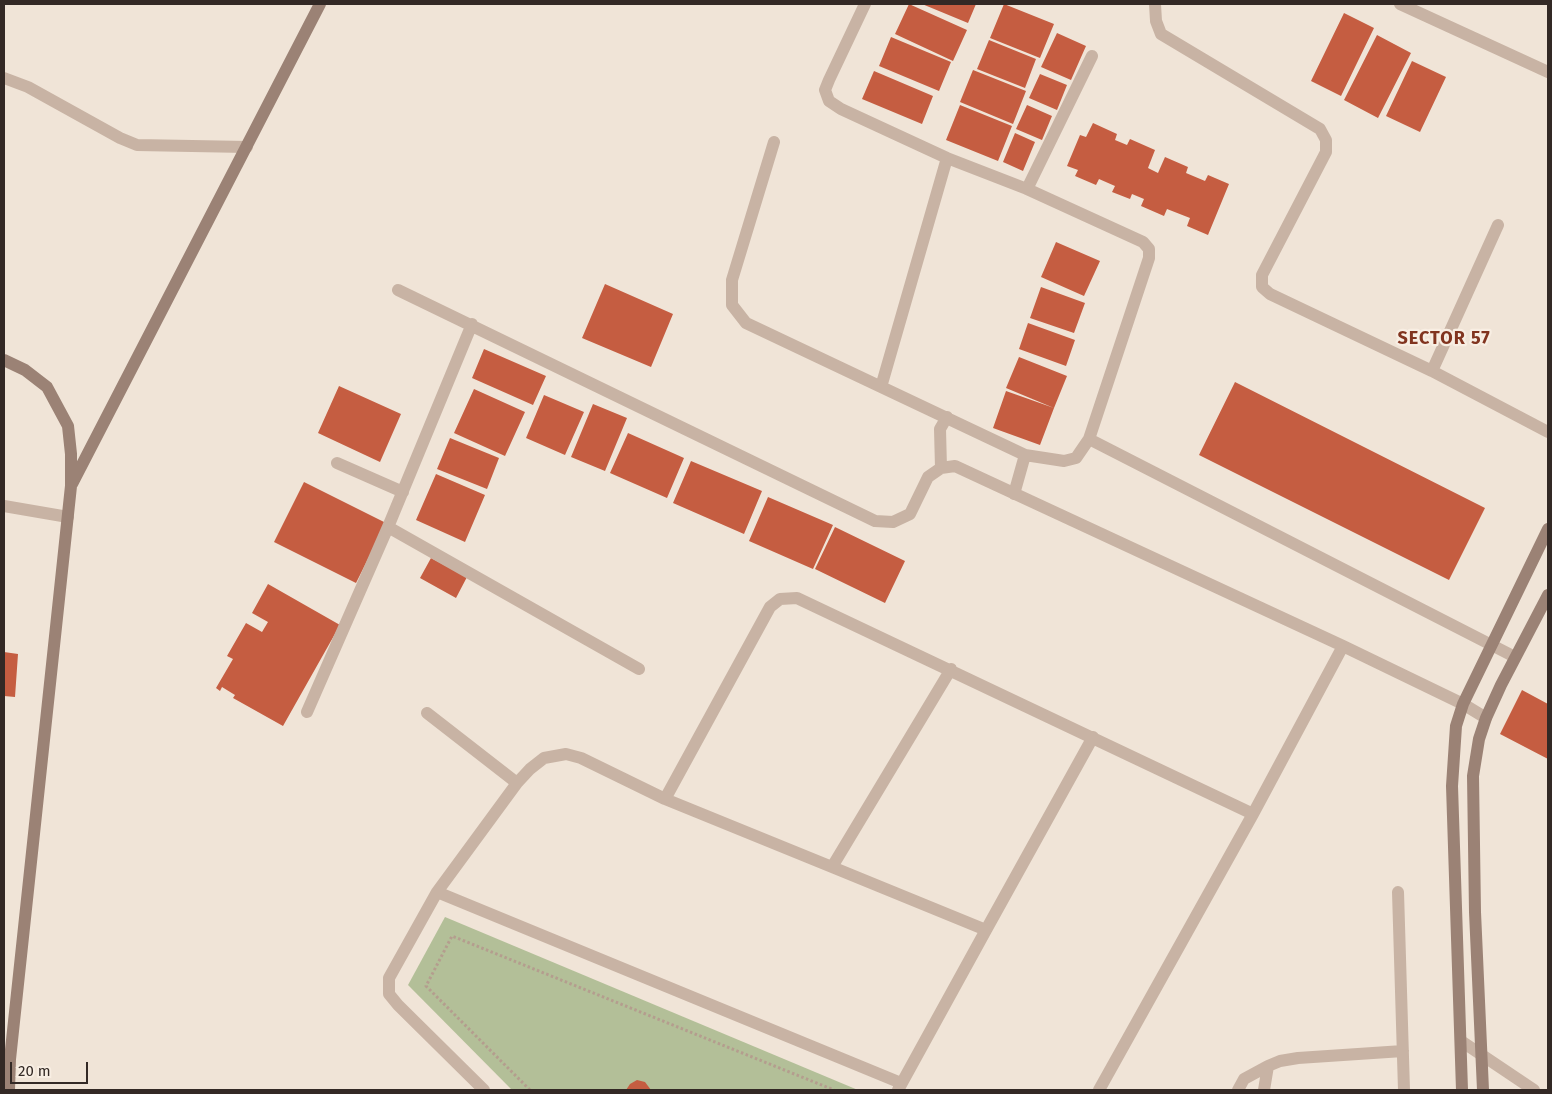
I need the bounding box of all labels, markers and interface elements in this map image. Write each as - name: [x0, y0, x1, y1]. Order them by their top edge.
- district label: SECTOR 57: [1396, 328, 1492, 350]
- scale bar: [12, 1052, 90, 1084]
- text: 20 m: [18, 1062, 51, 1080]

